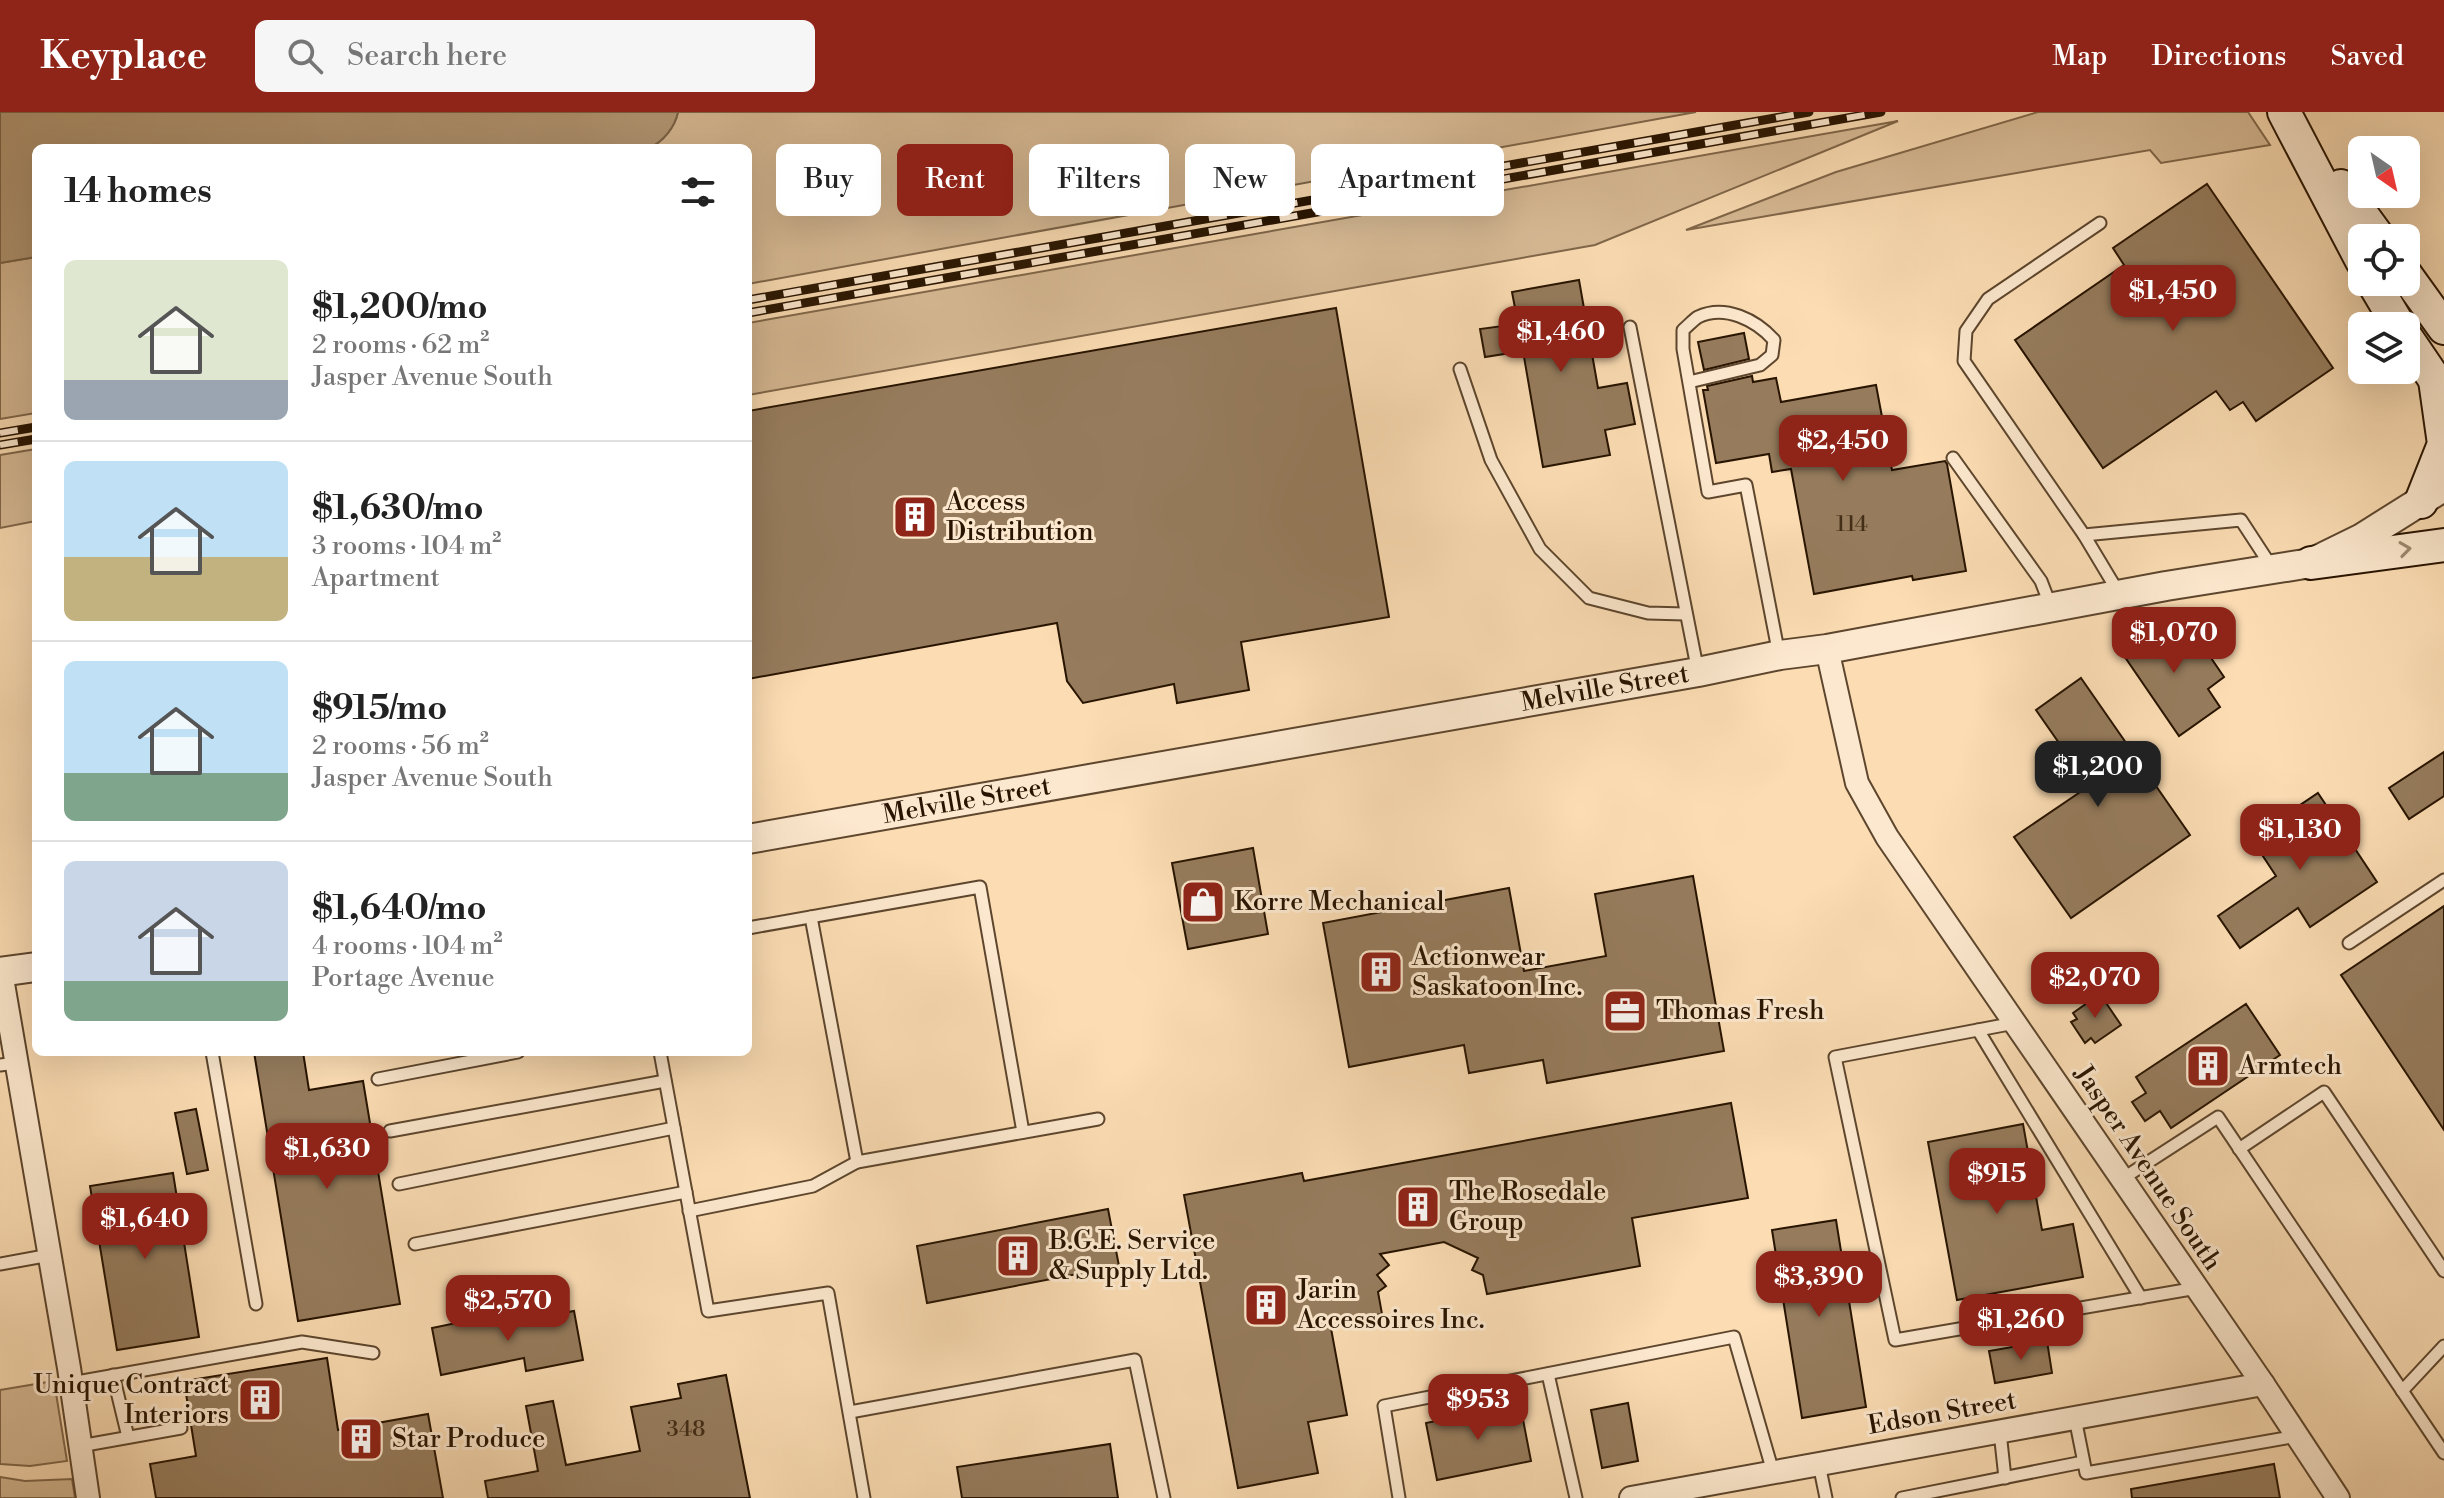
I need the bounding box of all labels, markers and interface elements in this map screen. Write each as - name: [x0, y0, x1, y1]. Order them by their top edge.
- search box: [255, 20, 815, 92]
- text: Keyplace: [40, 33, 207, 80]
- icon: search: [283, 34, 327, 78]
- text: Search here: [347, 37, 507, 75]
- text: Map: [2052, 39, 2107, 74]
- text: Directions: [2151, 39, 2286, 74]
- text: Saved: [2330, 39, 2404, 74]
- north arrow: [2348, 136, 2420, 208]
- map controls: [2348, 136, 2420, 384]
- chip: Buy: [776, 144, 881, 216]
- chip: Rent: [897, 144, 1013, 216]
- chip: Filters: [1029, 144, 1169, 216]
- chip: New: [1185, 144, 1295, 216]
- chip: Apartment: [1311, 144, 1504, 216]
- icon: filters: [676, 170, 720, 214]
- text: 14 homes: [64, 171, 212, 213]
- button: locate: [2348, 224, 2420, 296]
- pin: $1,450: [2108, 265, 2238, 333]
- text: $1,450: [2129, 275, 2217, 307]
- text: $1,200/mo: [312, 287, 488, 329]
- icon: home: [128, 292, 224, 388]
- pin: $1,460: [1496, 306, 1626, 374]
- button: layers: [2348, 312, 2420, 384]
- text: $1,460: [1517, 316, 1605, 348]
- text: 2 rooms · 62 m²: [312, 329, 489, 361]
- text: Jasper Avenue South: [312, 361, 553, 393]
- pin: $2,450: [1778, 415, 1908, 483]
- text: $2,450: [1797, 425, 1889, 457]
- place label: Access Distribution: [945, 486, 1093, 548]
- text: $1,630/mo: [312, 488, 483, 530]
- icon: home: [128, 493, 224, 589]
- building icon: Access Distribution: [891, 493, 939, 541]
- house number: 114: [1836, 511, 1868, 538]
- text: 3 rooms · 104 m²: [312, 530, 501, 562]
- one-way arrow: [2399, 541, 2412, 558]
- text: Apartment: [312, 562, 440, 594]
- pin: $1,070: [2109, 607, 2239, 675]
- text: $1,070: [2130, 617, 2218, 649]
- street label: Melville Street: [1518, 658, 1691, 719]
- text: $915/mo: [312, 688, 447, 730]
- icon: home: [128, 693, 224, 789]
- text: 2 rooms · 56 m²: [312, 730, 489, 762]
- pin: $1,200: [2033, 741, 2163, 809]
- text: $1,200: [2053, 751, 2143, 783]
- text: Jasper Avenue South: [312, 762, 553, 794]
- street label: Melville Street: [880, 770, 1053, 831]
- pin: $1,130: [2235, 804, 2365, 872]
- text: $1,130: [2258, 814, 2342, 846]
- shop icon: Korre Mechanical: [1179, 878, 1227, 926]
- place label: Korre Mechanical: [1234, 886, 1445, 918]
- text: $1,640/mo: [312, 888, 486, 930]
- icon: home: [128, 893, 224, 989]
- text: 4 rooms · 104 m²: [312, 930, 502, 962]
- place label: Actionwear Saskatoon Inc.: [1411, 941, 1582, 1003]
- building icon: Actionwear Saskatoon Inc.: [1357, 948, 1405, 996]
- pin: $2,070: [2030, 952, 2160, 1020]
- text: Portage Avenue: [312, 962, 495, 994]
- text: $2,070: [2049, 962, 2141, 994]
- office icon: Thomas Fresh: [1601, 987, 1649, 1035]
- place label: Thomas Fresh: [1656, 995, 1824, 1027]
- building icon: Armtech: [2184, 1042, 2232, 1090]
- place label: Armtech: [2238, 1050, 2342, 1082]
- street label: Jasper Avenue South: [2067, 1058, 2229, 1277]
- pin: $1,630: [262, 1123, 392, 1191]
- text: $1,630: [283, 1133, 371, 1165]
- pin: $915: [1950, 1148, 2044, 1216]
- text: $915: [1967, 1158, 2027, 1190]
- place label: The Rosedale Group: [1449, 1176, 1606, 1238]
- building icon: The Rosedale Group: [1394, 1183, 1442, 1231]
- pin: $1,640: [80, 1193, 210, 1261]
- text: $1,640: [100, 1203, 190, 1235]
- place label: B.G.E. Service & Supply Ltd.: [1048, 1225, 1215, 1287]
- building icon: B.G.E. Service & Supply Ltd.: [994, 1232, 1042, 1280]
- pin: $3,390: [1754, 1251, 1884, 1319]
- text: $3,390: [1774, 1261, 1864, 1293]
- place label: Jarin Accessoires Inc.: [1296, 1274, 1485, 1336]
- pin: $2,570: [443, 1275, 573, 1343]
- building icon: Jarin Accessoires Inc.: [1242, 1281, 1290, 1329]
- text: $2,570: [464, 1285, 552, 1317]
- pin: $1,260: [1956, 1294, 2086, 1362]
- text: $1,260: [1977, 1304, 2065, 1336]
- place label: Unique Contract Interiors: [33, 1369, 229, 1431]
- pin: $953: [1431, 1374, 1525, 1442]
- building icon: Unique Contract Interiors: [236, 1376, 284, 1424]
- text: $953: [1446, 1384, 1510, 1416]
- street label: Edson Street: [1865, 1384, 2019, 1442]
- building icon: Star Produce: [337, 1415, 385, 1463]
- house number: 348: [666, 1416, 706, 1443]
- place label: Star Produce: [392, 1423, 545, 1455]

